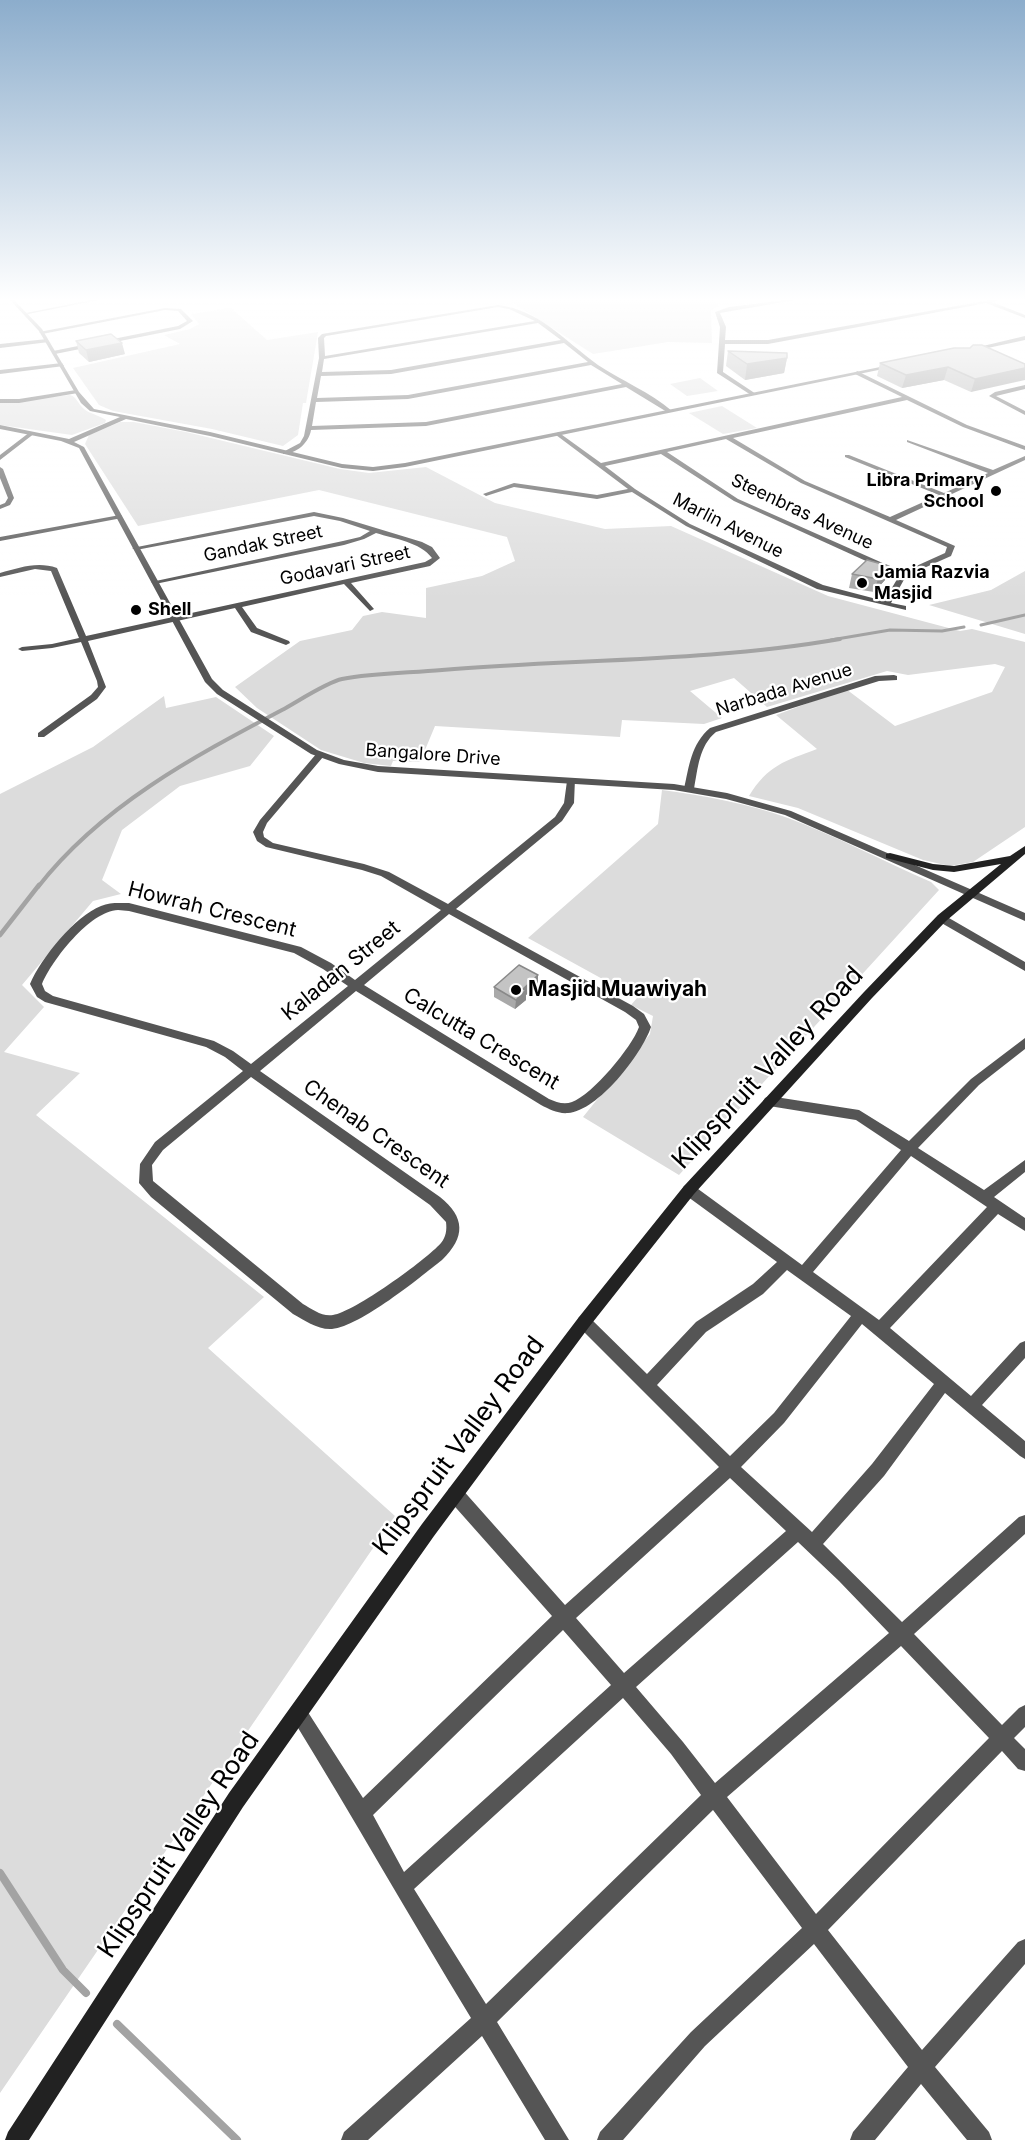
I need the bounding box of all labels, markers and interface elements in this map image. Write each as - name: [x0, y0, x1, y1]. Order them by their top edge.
- street label: Steenbras Avenue: [727, 470, 877, 554]
- place label: Libra Primary School: [866, 470, 984, 512]
- marker: Libra Primary School: [989, 484, 1003, 498]
- street label: Marlin Avenue: [669, 489, 787, 563]
- street label: Gandak Street: [202, 521, 324, 567]
- street label: Godavari Street: [278, 542, 412, 590]
- place label: Jamia Razvia Masjid: [874, 562, 990, 604]
- marker: Jamia Razvia Masjid: [855, 576, 869, 590]
- place label: Shell: [148, 599, 191, 621]
- marker: Shell: [129, 603, 143, 617]
- street label: Narbada Avenue: [713, 659, 855, 721]
- street label: Bangalore Drive: [365, 739, 501, 771]
- street label: Howrah Crescent: [125, 877, 299, 943]
- street label: Kaladan Street: [277, 916, 405, 1026]
- street label: Klipspruit Valley Road: [666, 960, 870, 1176]
- place label: Masjid Muawiyah: [528, 977, 707, 1003]
- street label: Calcutta Crescent: [398, 983, 564, 1095]
- marker: Masjid Muawiyah: [509, 983, 523, 997]
- street label: Chenab Crescent: [298, 1074, 454, 1194]
- street label: Klipspruit Valley Road: [366, 1330, 552, 1562]
- street label: Klipspruit Valley Road: [92, 1726, 266, 1964]

